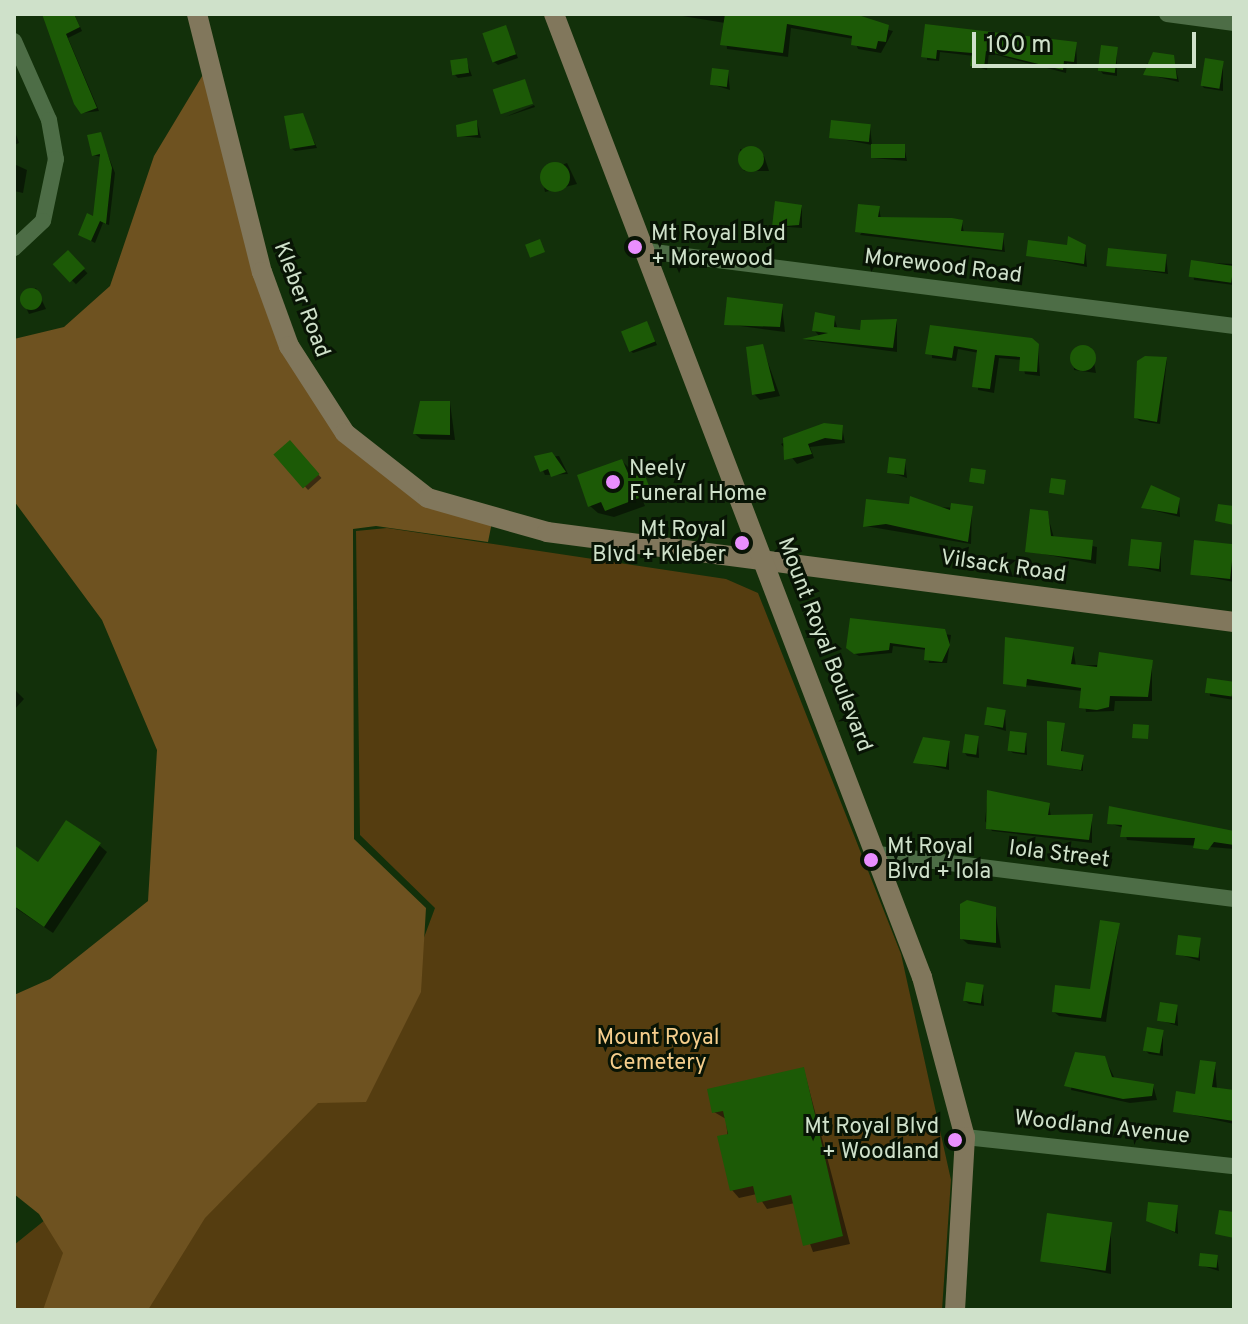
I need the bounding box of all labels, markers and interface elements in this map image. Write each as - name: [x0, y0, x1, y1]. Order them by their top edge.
- scale bar: [976, 16, 1200, 66]
- text: 100 m: [986, 31, 1052, 61]
- place label: Mt Royal Blvd + Morewood: [651, 221, 786, 272]
- marker: Mt Royal Blvd + Morewood: [626, 238, 644, 256]
- street label: Kleber Road: [267, 239, 335, 361]
- street label: Morewood Road: [863, 244, 1023, 290]
- place label: Neely Funeral Home: [629, 456, 767, 508]
- marker: Neely Funeral Home: [604, 473, 622, 491]
- place label: Mt Royal Blvd + Kleber: [592, 517, 726, 568]
- marker: Mt Royal Blvd + Kleber: [733, 534, 751, 552]
- street label: Mount Royal Boulevard: [771, 534, 877, 756]
- street label: Vilsack Road: [939, 545, 1067, 589]
- place label: Mt Royal Blvd + Iola: [887, 834, 991, 886]
- street label: Iola Street: [1007, 836, 1111, 874]
- marker: Mt Royal Blvd + Iola: [862, 851, 880, 869]
- park label: Mount Royal Cemetery: [597, 1025, 719, 1076]
- street label: Woodland Avenue: [1013, 1106, 1191, 1150]
- place label: Mt Royal Blvd + Woodland: [804, 1114, 939, 1166]
- marker: Mt Royal Blvd + Woodland: [946, 1131, 964, 1149]

